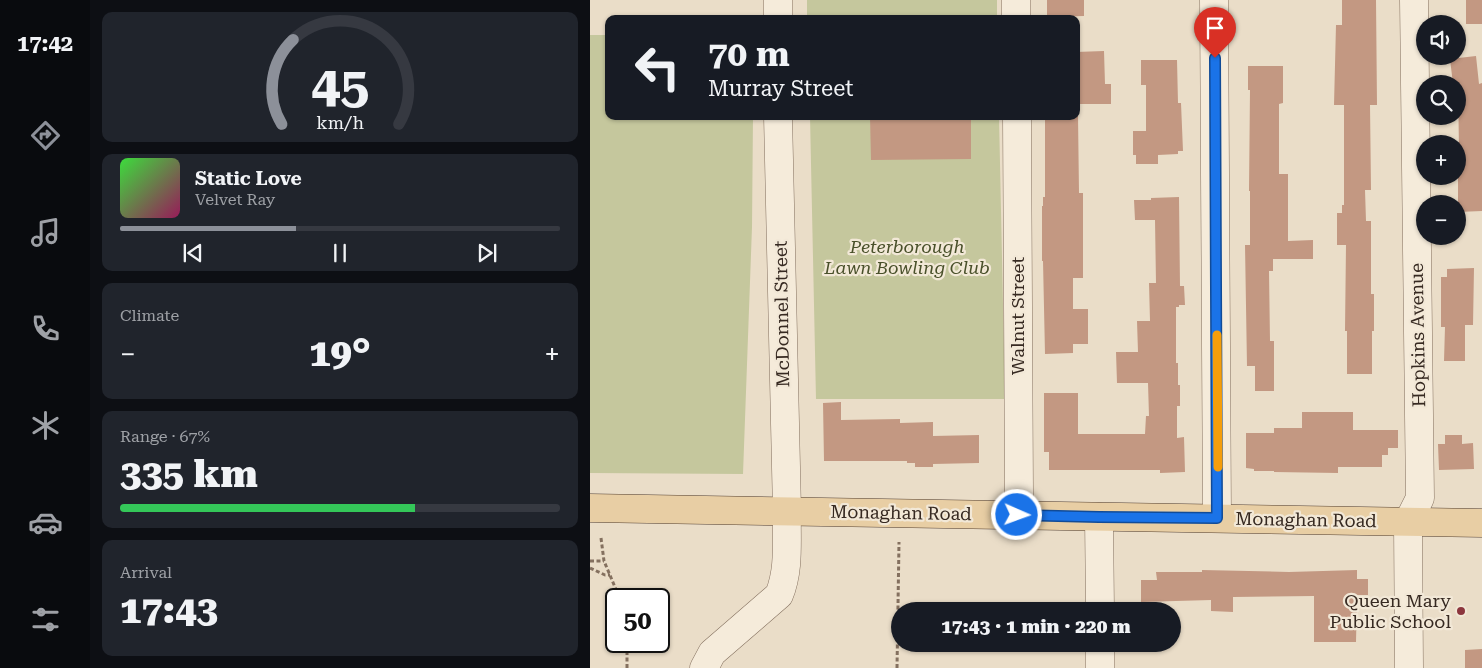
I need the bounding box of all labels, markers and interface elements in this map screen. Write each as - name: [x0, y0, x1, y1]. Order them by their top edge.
- pin: [1194, 7, 1236, 58]
- icon: arrive: [1201, 14, 1229, 42]
- map controls: [1416, 15, 1466, 245]
- button: sound: [1416, 15, 1466, 65]
- text: 17:42: [17, 31, 73, 56]
- text: 70 m: [708, 34, 790, 75]
- icon: left: [625, 35, 690, 100]
- text: 45: [311, 55, 369, 116]
- button: search: [1416, 75, 1466, 125]
- text: Murray Street: [708, 76, 854, 101]
- text: km/h: [316, 112, 364, 133]
- icon: directions: [28, 118, 63, 153]
- button: +: [1416, 135, 1466, 185]
- text: Static Love: [195, 167, 302, 190]
- text: Velvet Ray: [195, 190, 275, 209]
- button: −: [1416, 195, 1466, 245]
- icon: music: [28, 215, 63, 250]
- park label: Peterborough Lawn Bowling Club: [823, 236, 990, 278]
- icon: previous: [179, 239, 207, 267]
- icon: pause: [326, 239, 354, 267]
- icon: next: [473, 239, 501, 267]
- street label: McDonnel Street: [770, 240, 793, 388]
- street label: Walnut Street: [1007, 257, 1028, 375]
- street label: Hopkins Avenue: [1406, 263, 1429, 407]
- text: Climate: [120, 306, 179, 325]
- icon: phone: [28, 311, 63, 346]
- text: 19°: [309, 331, 371, 375]
- text: −: [120, 338, 136, 371]
- text: +: [544, 338, 560, 371]
- icon: climate: [28, 408, 63, 443]
- text: Range · 67%: [120, 427, 210, 446]
- text: 335 km: [120, 452, 258, 496]
- position arrow: [990, 488, 1042, 540]
- street label: Monaghan Road: [830, 501, 972, 524]
- icon: car: [28, 505, 63, 540]
- street label: Monaghan Road: [1235, 508, 1377, 531]
- text: Arrival: [120, 563, 172, 582]
- text: 17:43: [120, 588, 218, 632]
- speed limit sign: 50: [605, 588, 670, 653]
- place label: Queen Mary Public School: [1330, 590, 1451, 632]
- icon: filters: [28, 602, 63, 637]
- marker: Queen Mary Public School: [1455, 605, 1467, 617]
- text: 17:43 · 1 min · 220 m: [941, 615, 1131, 638]

